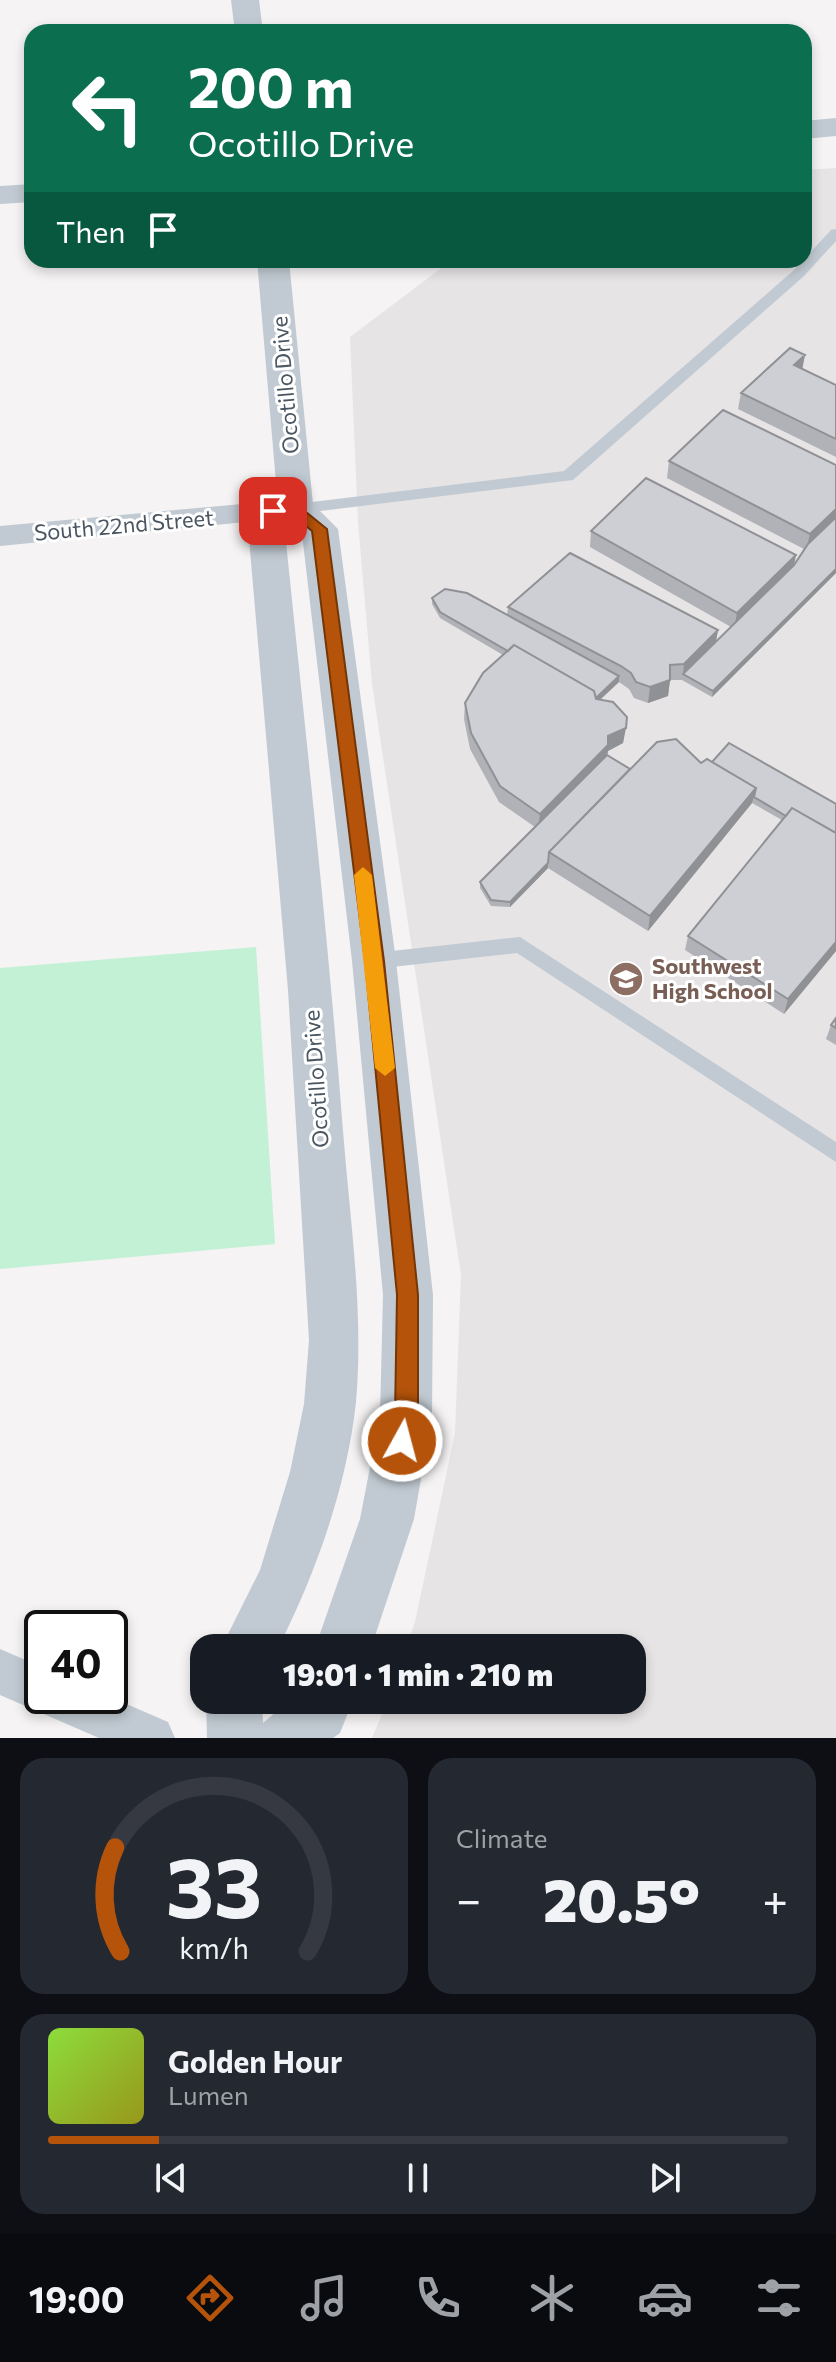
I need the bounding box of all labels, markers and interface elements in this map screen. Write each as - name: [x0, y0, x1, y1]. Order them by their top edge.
- text: 200 m: [188, 51, 354, 120]
- icon: left: [56, 56, 160, 160]
- text: Ocotillo Drive: [188, 120, 414, 164]
- icon: arrive: [141, 208, 185, 252]
- text: Then: [56, 212, 125, 249]
- street label: Ocotillo Drive: [265, 315, 304, 455]
- pin: [239, 477, 307, 545]
- icon: arrive: [251, 489, 295, 533]
- street label: South 22nd Street: [33, 503, 215, 546]
- place label: Southwest High School: [652, 952, 773, 1004]
- school or university icon: Southwest High School: [607, 960, 645, 998]
- street label: Ocotillo Drive: [297, 1009, 334, 1149]
- position arrow: [360, 1399, 444, 1483]
- speed limit sign: 40: [24, 1610, 128, 1714]
- text: 19:01 · 1 min · 210 m: [283, 1655, 553, 1692]
- text: Climate: [456, 1822, 548, 1853]
- text: 33: [166, 1833, 262, 1935]
- text: 20.5°: [543, 1861, 700, 1934]
- text: −: [456, 1871, 481, 1925]
- text: +: [762, 1871, 788, 1925]
- text: km/h: [179, 1930, 249, 1965]
- text: Golden Hour: [168, 2042, 342, 2079]
- text: Lumen: [168, 2079, 249, 2110]
- icon: previous: [149, 2156, 193, 2200]
- icon: pause: [396, 2156, 440, 2200]
- icon: next: [643, 2156, 687, 2200]
- icon: directions: [182, 2270, 238, 2326]
- icon: music: [296, 2270, 352, 2326]
- icon: phone: [410, 2270, 466, 2326]
- icon: climate: [524, 2270, 580, 2326]
- icon: car: [637, 2270, 693, 2326]
- icon: filters: [751, 2270, 807, 2326]
- text: 19:00: [29, 2276, 125, 2320]

